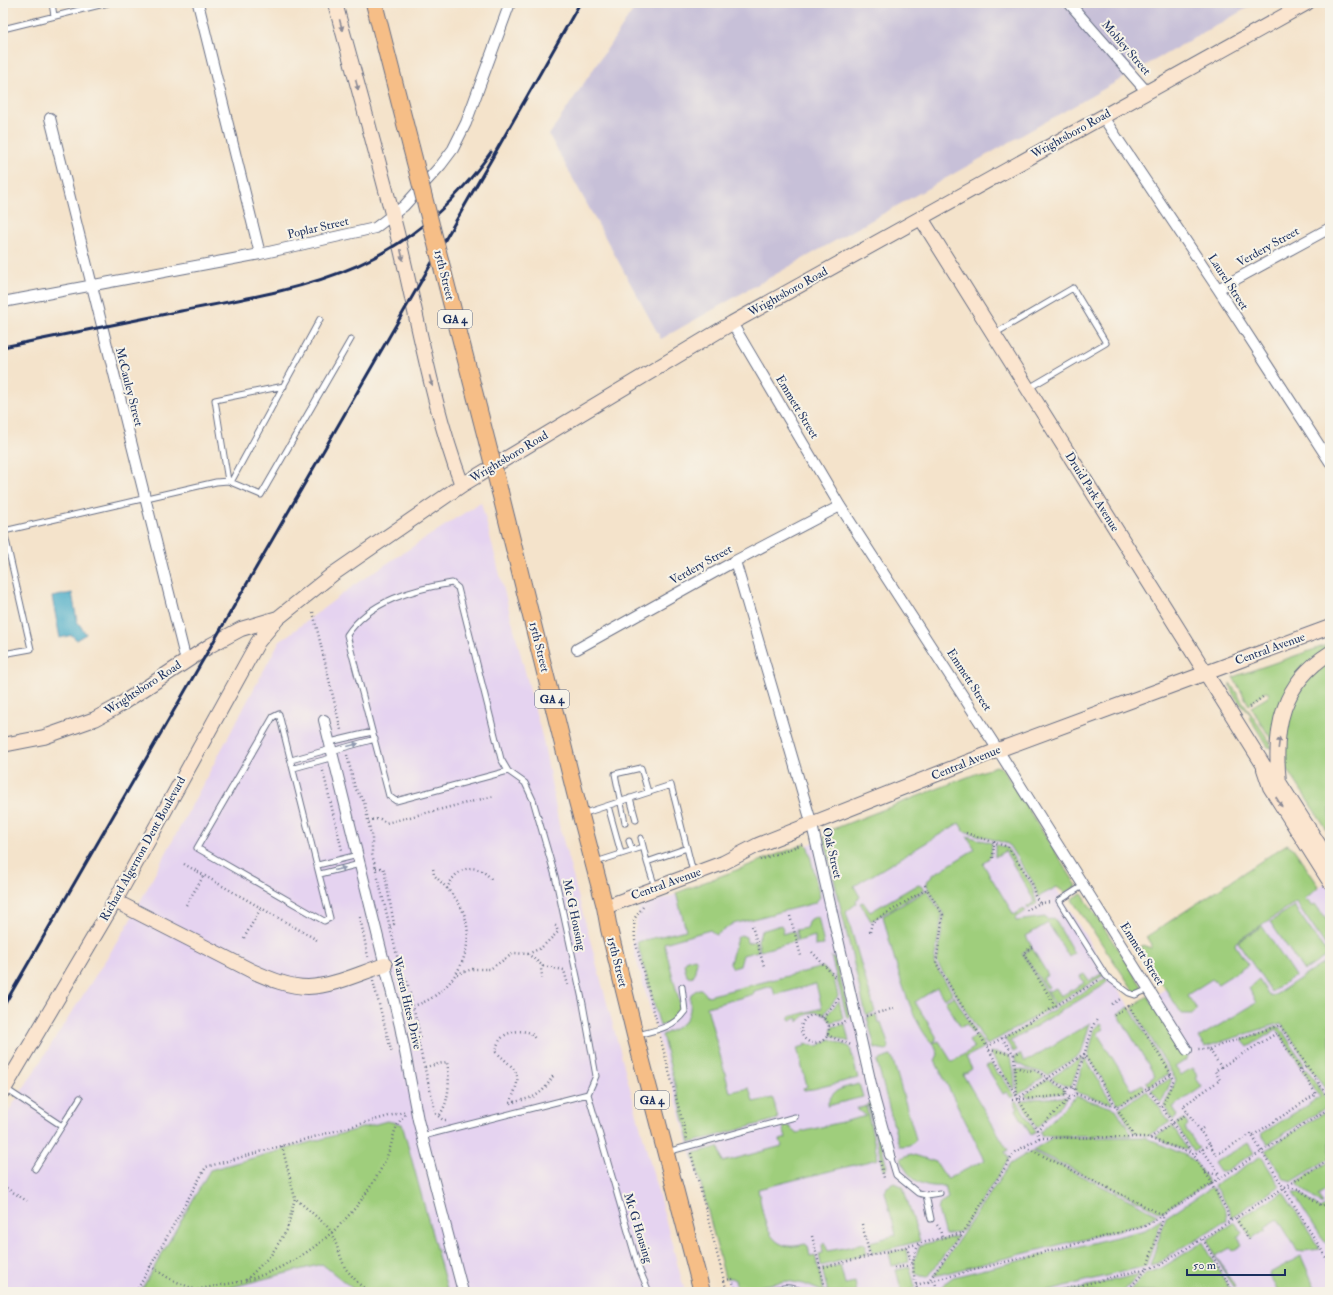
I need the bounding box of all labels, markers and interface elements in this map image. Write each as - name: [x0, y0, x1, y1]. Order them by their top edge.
- street label: Mobley Street: [1098, 18, 1154, 79]
- one-way arrow: [338, 20, 344, 32]
- one-way arrow: [354, 79, 360, 91]
- street label: Wrightsboro Road: [1028, 106, 1113, 162]
- street label: Poplar Street: [286, 214, 350, 242]
- street label: Verdery Street: [1234, 224, 1302, 270]
- one-way arrow: [399, 248, 405, 261]
- street label: 15th Street: [431, 248, 457, 302]
- street label: Laurel Street: [1204, 251, 1252, 313]
- street label: Wrightsboro Road: [745, 264, 830, 320]
- road number: GA 4: [438, 310, 472, 328]
- street label: McCauley Street: [112, 346, 146, 428]
- street label: Emmett Street: [772, 373, 822, 442]
- one-way arrow: [428, 376, 434, 388]
- street label: Wrightsboro Road: [466, 428, 551, 487]
- street label: Druid Park Avenue: [1061, 449, 1123, 535]
- street label: Verdery Street: [667, 542, 735, 588]
- street label: 15th Street: [526, 620, 552, 674]
- street label: Central Avenue: [1233, 629, 1307, 669]
- street label: Emmett Street: [943, 646, 995, 714]
- street label: Wrightsboro Road: [101, 658, 184, 719]
- road number: GA 4: [535, 690, 569, 708]
- one-way arrow: [1275, 737, 1282, 749]
- one-way arrow: [348, 742, 360, 748]
- street label: Central Avenue: [929, 742, 1003, 784]
- street label: Richard Algernon Dent Boulevard: [97, 774, 189, 924]
- one-way arrow: [1275, 797, 1283, 807]
- street label: Oak Street: [819, 826, 845, 880]
- street label: Central Avenue: [629, 864, 703, 904]
- one-way arrow: [334, 866, 346, 872]
- street label: Mc G Housing: [559, 878, 589, 953]
- street label: Emmett Street: [1117, 920, 1167, 988]
- street label: 15th Street: [604, 935, 630, 989]
- street label: Warren Hites Drive: [389, 954, 425, 1051]
- road number: GA 4: [635, 1091, 669, 1109]
- street label: Mc G Housing: [620, 1191, 656, 1266]
- scale bar: [1187, 1251, 1285, 1277]
- text: 50 m: [1193, 1258, 1217, 1273]

